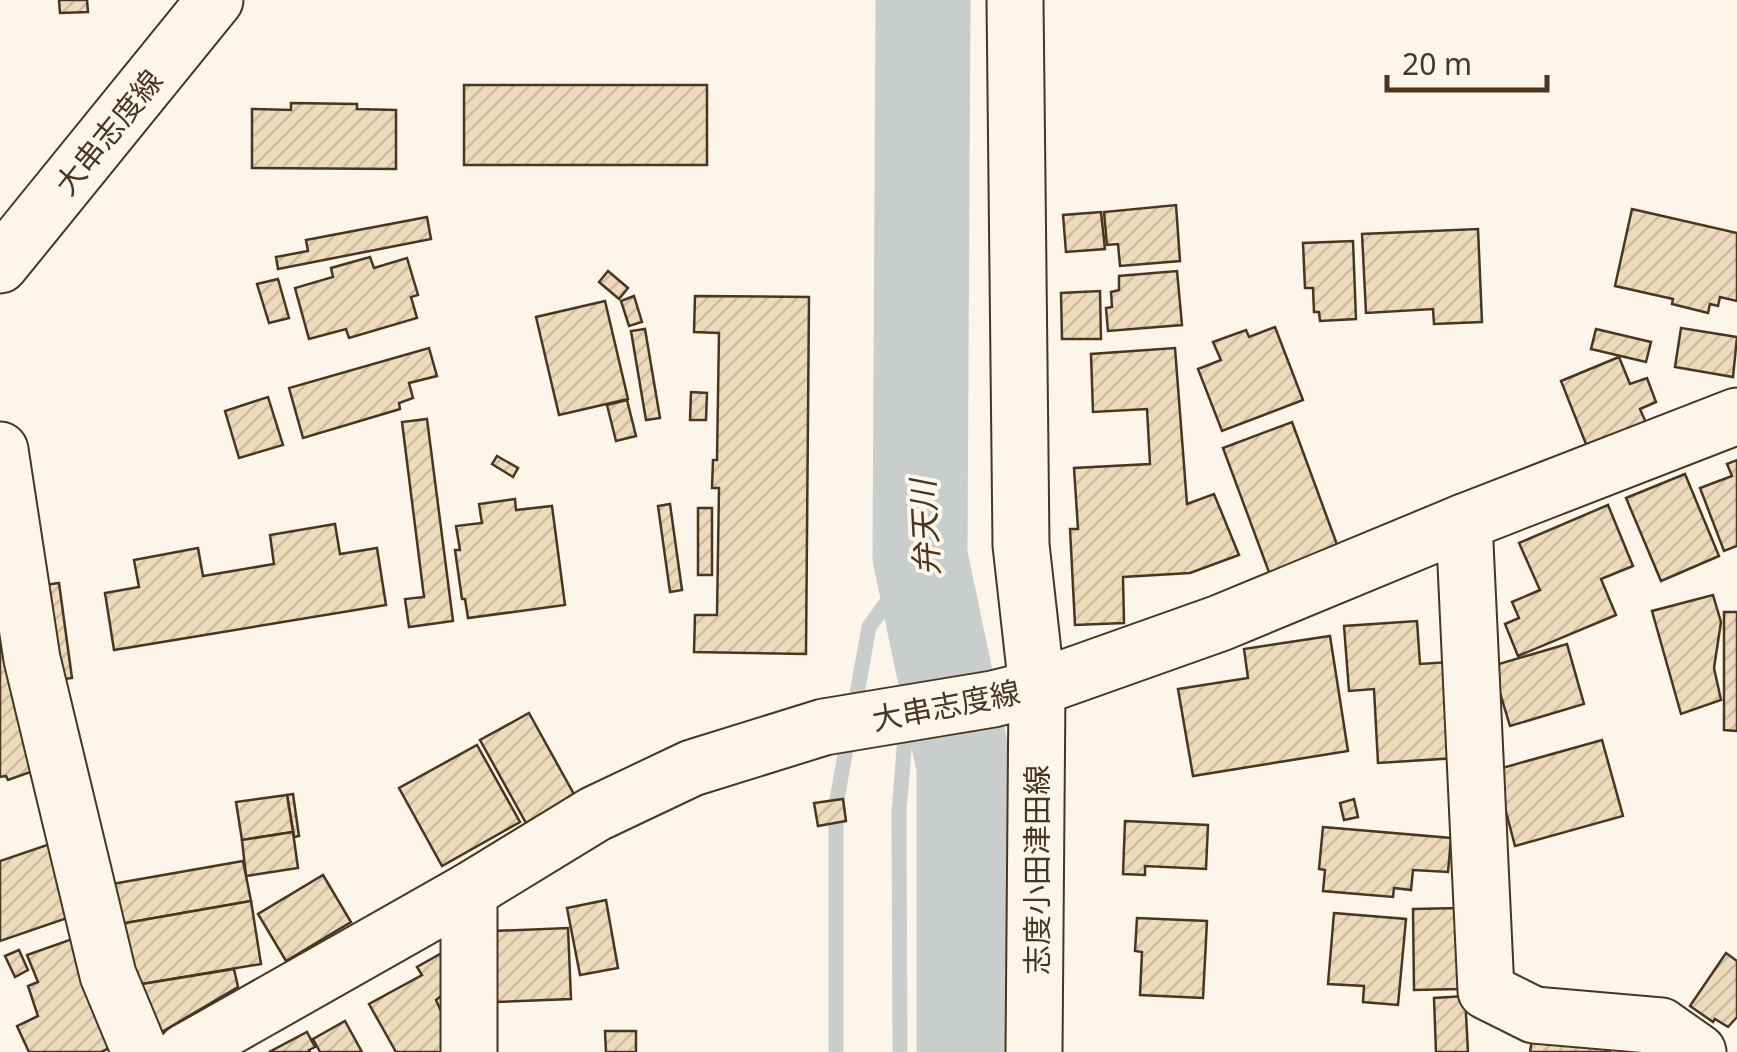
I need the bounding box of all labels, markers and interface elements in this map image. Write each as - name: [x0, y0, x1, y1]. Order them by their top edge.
- scale bar: [1387, 30, 1547, 92]
- text: 20 m: [1402, 43, 1472, 84]
- street label: 大串志度線: [45, 61, 171, 203]
- water label: 弁天川: [900, 476, 948, 577]
- street label: 大串志度線: [868, 671, 1024, 739]
- street label: 志度小田津田線: [1016, 765, 1057, 975]

